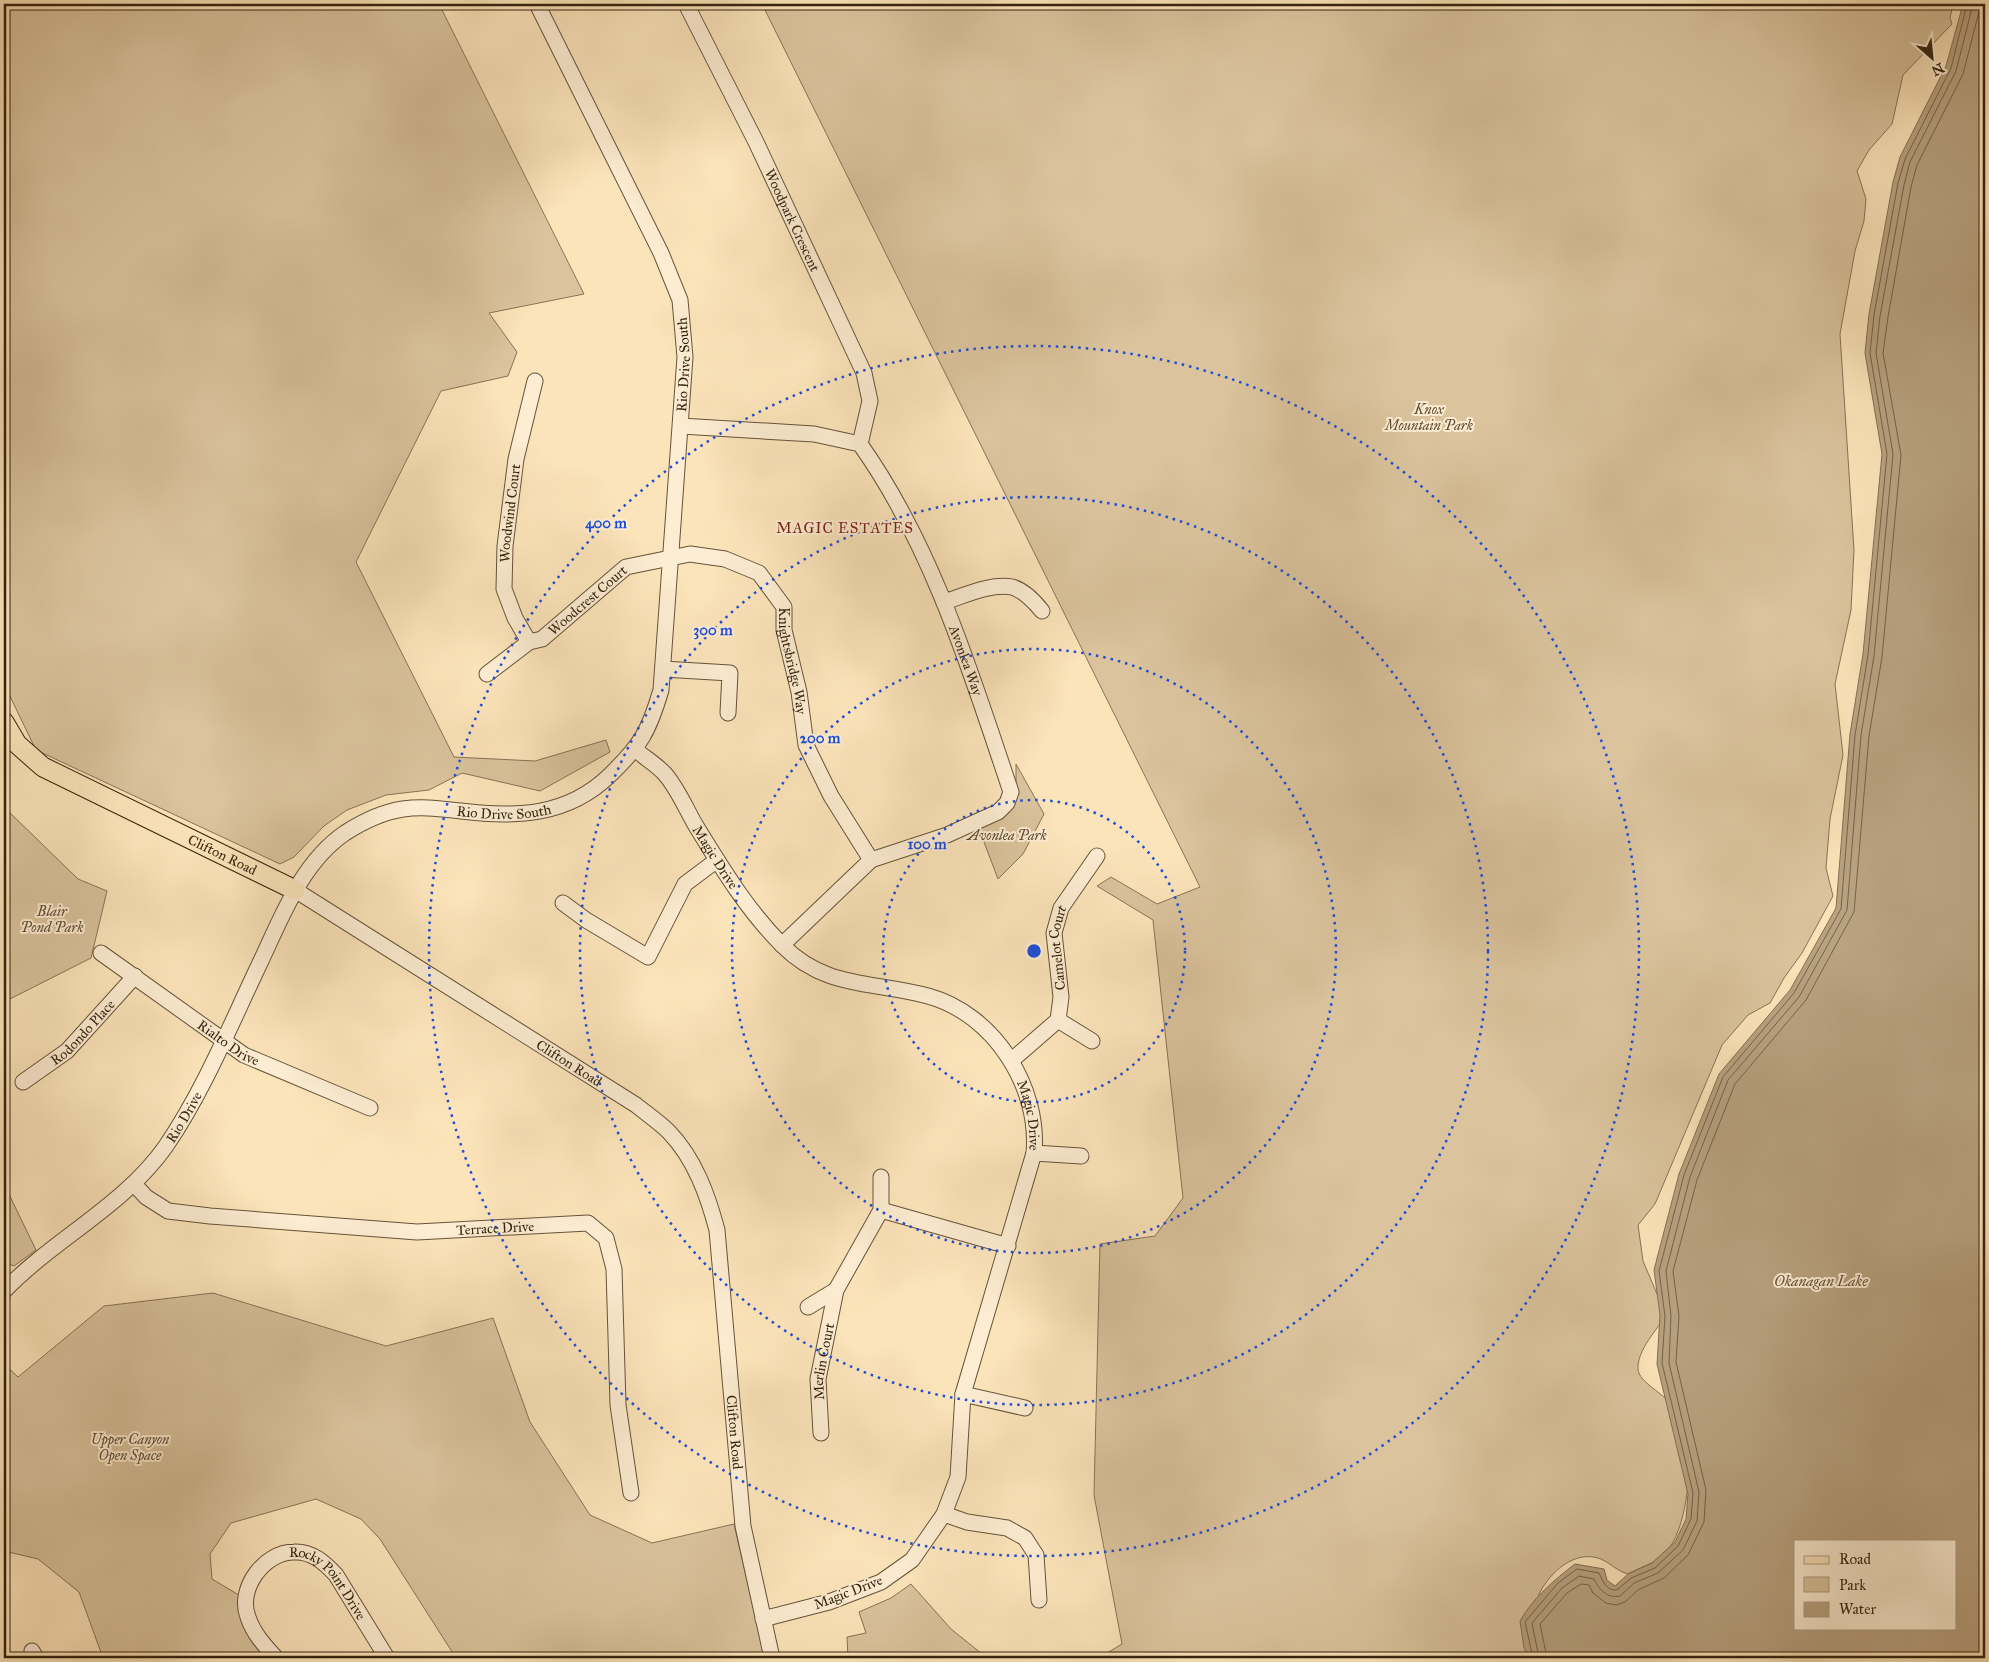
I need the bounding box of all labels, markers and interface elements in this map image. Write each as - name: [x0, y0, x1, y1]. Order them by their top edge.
- north arrow: [1906, 32, 1956, 82]
- text: N: [1928, 59, 1947, 79]
- street label: Woodpark Crescent: [761, 166, 823, 275]
- street label: Rio Drive South: [673, 316, 694, 412]
- park label: Knox Mountain Park: [1383, 401, 1474, 434]
- street label: Woodwind Court: [497, 463, 524, 563]
- text: 400 m: [585, 514, 627, 533]
- district label: MAGIC ESTATES: [776, 519, 914, 537]
- street label: Woodcrest Court: [545, 562, 631, 639]
- street label: Knightsbridge Way: [775, 607, 810, 716]
- text: 300 m: [693, 621, 733, 640]
- street label: Avonlea Way: [945, 622, 986, 698]
- text: 200 m: [800, 729, 841, 747]
- street label: Rio Drive South: [456, 801, 553, 823]
- street label: Magic Drive: [689, 822, 742, 893]
- park label: Avonlea Park: [965, 827, 1047, 844]
- street label: Clifton Road: [185, 831, 259, 879]
- text: 100 m: [907, 835, 947, 853]
- street label: Camelot Court: [1046, 901, 1070, 991]
- park label: Blair Pond Park: [21, 903, 84, 936]
- centre of rings: [1025, 942, 1043, 960]
- street label: Rodondo Place: [47, 996, 119, 1069]
- street label: Rialto Drive: [194, 1016, 262, 1069]
- street label: Clifton Road: [533, 1036, 605, 1090]
- street label: Magic Drive: [1013, 1078, 1043, 1151]
- street label: Rio Drive: [163, 1089, 206, 1146]
- street label: Terrace Drive: [456, 1218, 535, 1239]
- water label: Okanagan Lake: [1774, 1272, 1868, 1290]
- street label: Merlin Court: [810, 1322, 838, 1400]
- street label: Clifton Road: [723, 1394, 746, 1470]
- park label: Upper Canyon Open Space: [91, 1431, 170, 1465]
- legend: [1794, 1540, 1956, 1630]
- street label: Rocky Point Drive: [289, 1544, 370, 1623]
- text: Road: [1839, 1550, 1871, 1568]
- street label: Magic Drive: [812, 1572, 885, 1613]
- text: Park: [1839, 1576, 1866, 1594]
- text: Water: [1839, 1600, 1876, 1618]

